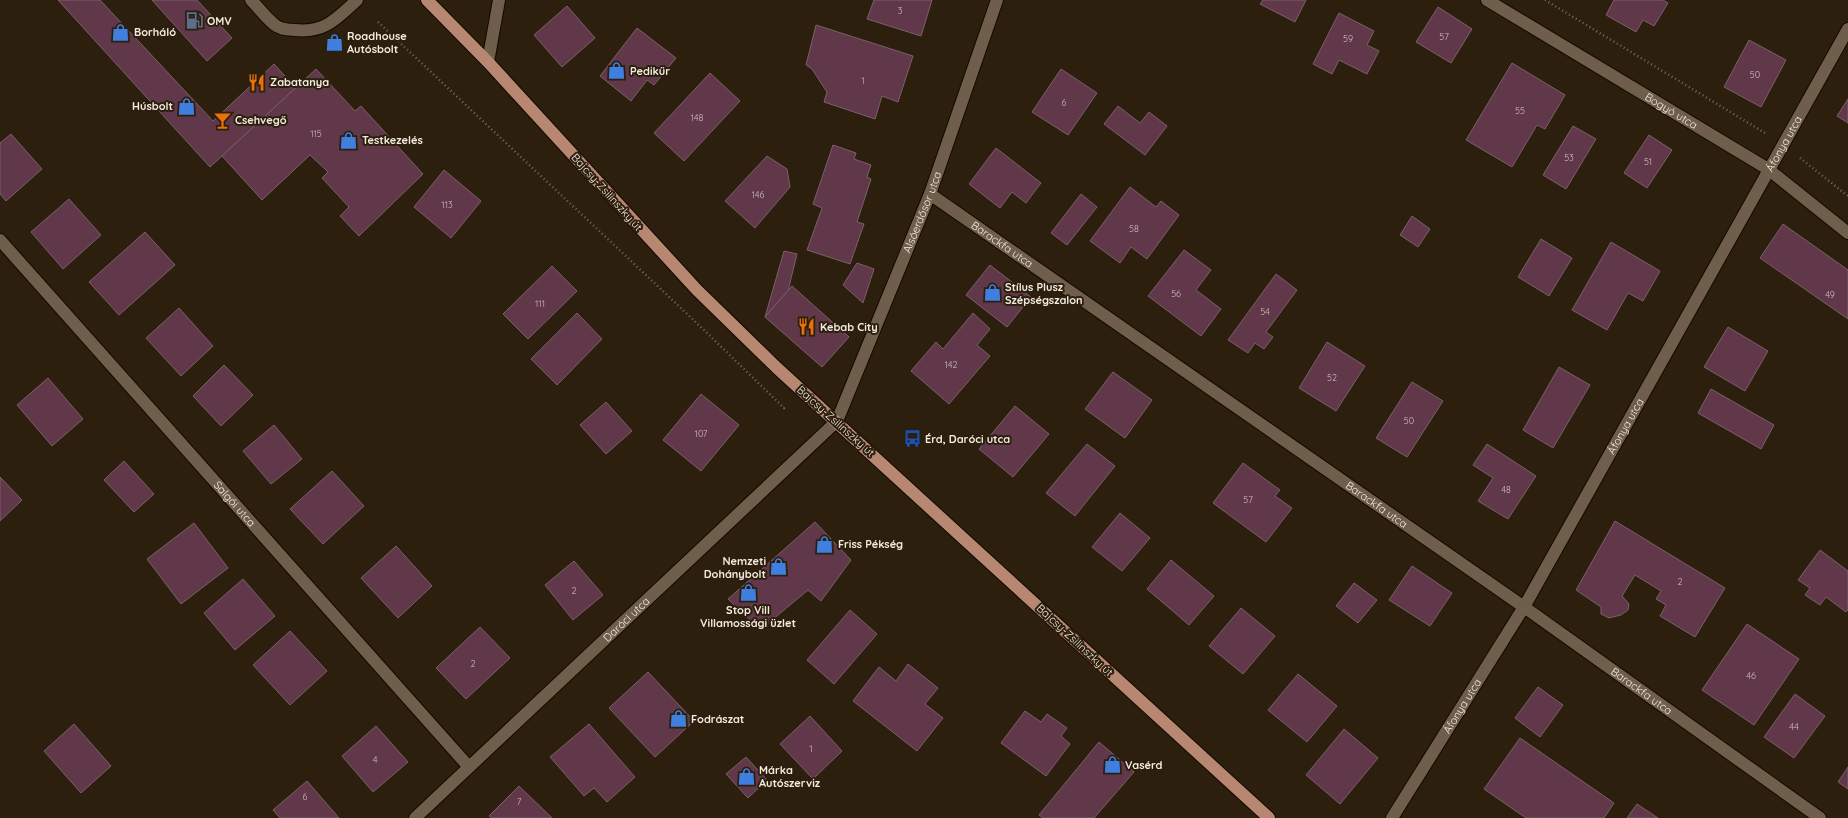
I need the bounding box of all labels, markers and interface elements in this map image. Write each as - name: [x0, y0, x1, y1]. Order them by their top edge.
- house number: 3: [898, 5, 903, 16]
- fuel station icon: OMV: [184, 11, 204, 31]
- place label: OMV: [207, 14, 232, 28]
- shop icon: Borháló: [111, 22, 131, 42]
- place label: Borháló: [134, 25, 176, 39]
- place label: Roadhouse Autósbolt: [347, 29, 407, 56]
- house number: 57: [1439, 31, 1449, 42]
- shop icon: Roadhouse Autósbolt: [324, 32, 344, 52]
- house number: 59: [1343, 33, 1353, 44]
- shop icon: Pedikűr: [607, 61, 627, 81]
- place label: Pedikűr: [630, 64, 670, 78]
- house number: 50: [1750, 69, 1760, 80]
- restaurant icon: Zabatanya: [247, 72, 267, 92]
- place label: Zabatanya: [270, 75, 329, 89]
- house number: 1: [861, 75, 865, 86]
- street label: Bogyó utca: [1642, 90, 1700, 132]
- shop icon: Húsbolt: [176, 96, 196, 116]
- house number: 6: [1062, 97, 1067, 108]
- place label: Húsbolt: [132, 99, 173, 113]
- house number: 55: [1515, 105, 1525, 116]
- bar icon: Csehvegő: [212, 110, 232, 130]
- house number: 148: [691, 112, 704, 123]
- place label: Csehvegő: [235, 113, 287, 127]
- street label: Áfonya utca: [1762, 113, 1805, 174]
- house number: 115: [310, 128, 322, 139]
- shop icon: Testkezelés: [339, 130, 359, 150]
- place label: Testkezelés: [362, 133, 423, 147]
- street label: Bajcsy-Zsilinszky út: [568, 150, 646, 234]
- house number: 53: [1564, 152, 1574, 163]
- house number: 51: [1644, 156, 1652, 167]
- street label: Alsóerdősor utca: [900, 169, 944, 255]
- house number: 146: [752, 189, 765, 200]
- house number: 113: [441, 199, 453, 210]
- street label: Barackfa utca: [969, 218, 1036, 271]
- house number: 58: [1129, 223, 1139, 234]
- place label: Stílus Plusz Szépségszalon: [1005, 280, 1083, 307]
- shop icon: Stílus Plusz Szépségszalon: [982, 283, 1002, 303]
- house number: 56: [1171, 288, 1181, 299]
- house number: 49: [1825, 289, 1835, 300]
- house number: 111: [535, 298, 545, 309]
- house number: 54: [1260, 306, 1270, 317]
- restaurant icon: Kebab City: [797, 317, 817, 337]
- place label: Kebab City: [820, 320, 878, 334]
- house number: 142: [945, 359, 957, 370]
- house number: 52: [1327, 372, 1337, 383]
- street label: Bajcsy-Zsilinszky út: [794, 382, 878, 460]
- street label: Áfonya utca: [1604, 396, 1647, 457]
- house number: 50: [1404, 415, 1414, 426]
- house number: 107: [695, 428, 708, 439]
- bus stop icon: Érd, Daróci utca: [902, 429, 922, 449]
- place label: Érd, Daróci utca: [925, 432, 1010, 446]
- street label: Salgói utca: [211, 478, 259, 529]
- street label: Barackfa utca: [1343, 478, 1410, 531]
- house number: 48: [1501, 484, 1511, 495]
- house number: 57: [1243, 494, 1253, 505]
- shop icon: Friss Pékség: [815, 534, 835, 554]
- place label: Friss Pékség: [838, 537, 903, 551]
- place label: Nemzeti Dohánybolt: [704, 554, 766, 581]
- shop icon: Nemzeti Dohánybolt: [769, 557, 789, 577]
- house number: 2: [1678, 576, 1683, 587]
- shop icon: Stop Vill Villamossági üzlet: [738, 582, 758, 602]
- house number: 2: [572, 585, 577, 596]
- street label: Daróci utca: [600, 594, 652, 645]
- street label: Bajcsy-Zsilinszky út: [1034, 601, 1116, 679]
- place label: Stop Vill Villamossági üzlet: [700, 603, 796, 630]
- house number: 2: [471, 658, 476, 669]
- street label: Barackfa utca: [1608, 664, 1675, 718]
- house number: 46: [1746, 670, 1756, 681]
- street label: Áfonya utca: [1440, 676, 1484, 736]
- shop icon: Fodrászat: [668, 709, 688, 729]
- place label: Fodrászat: [691, 712, 744, 726]
- house number: 44: [1789, 721, 1799, 732]
- house number: 1: [809, 743, 813, 754]
- house number: 4: [373, 754, 378, 765]
- shop icon: Vasérd: [1102, 755, 1122, 775]
- place label: Vasérd: [1125, 758, 1163, 772]
- place label: Márka Autószerviz: [759, 763, 821, 790]
- shop icon: Márka Autószerviz: [736, 766, 756, 786]
- house number: 6: [303, 791, 308, 802]
- house number: 7: [517, 796, 522, 807]

